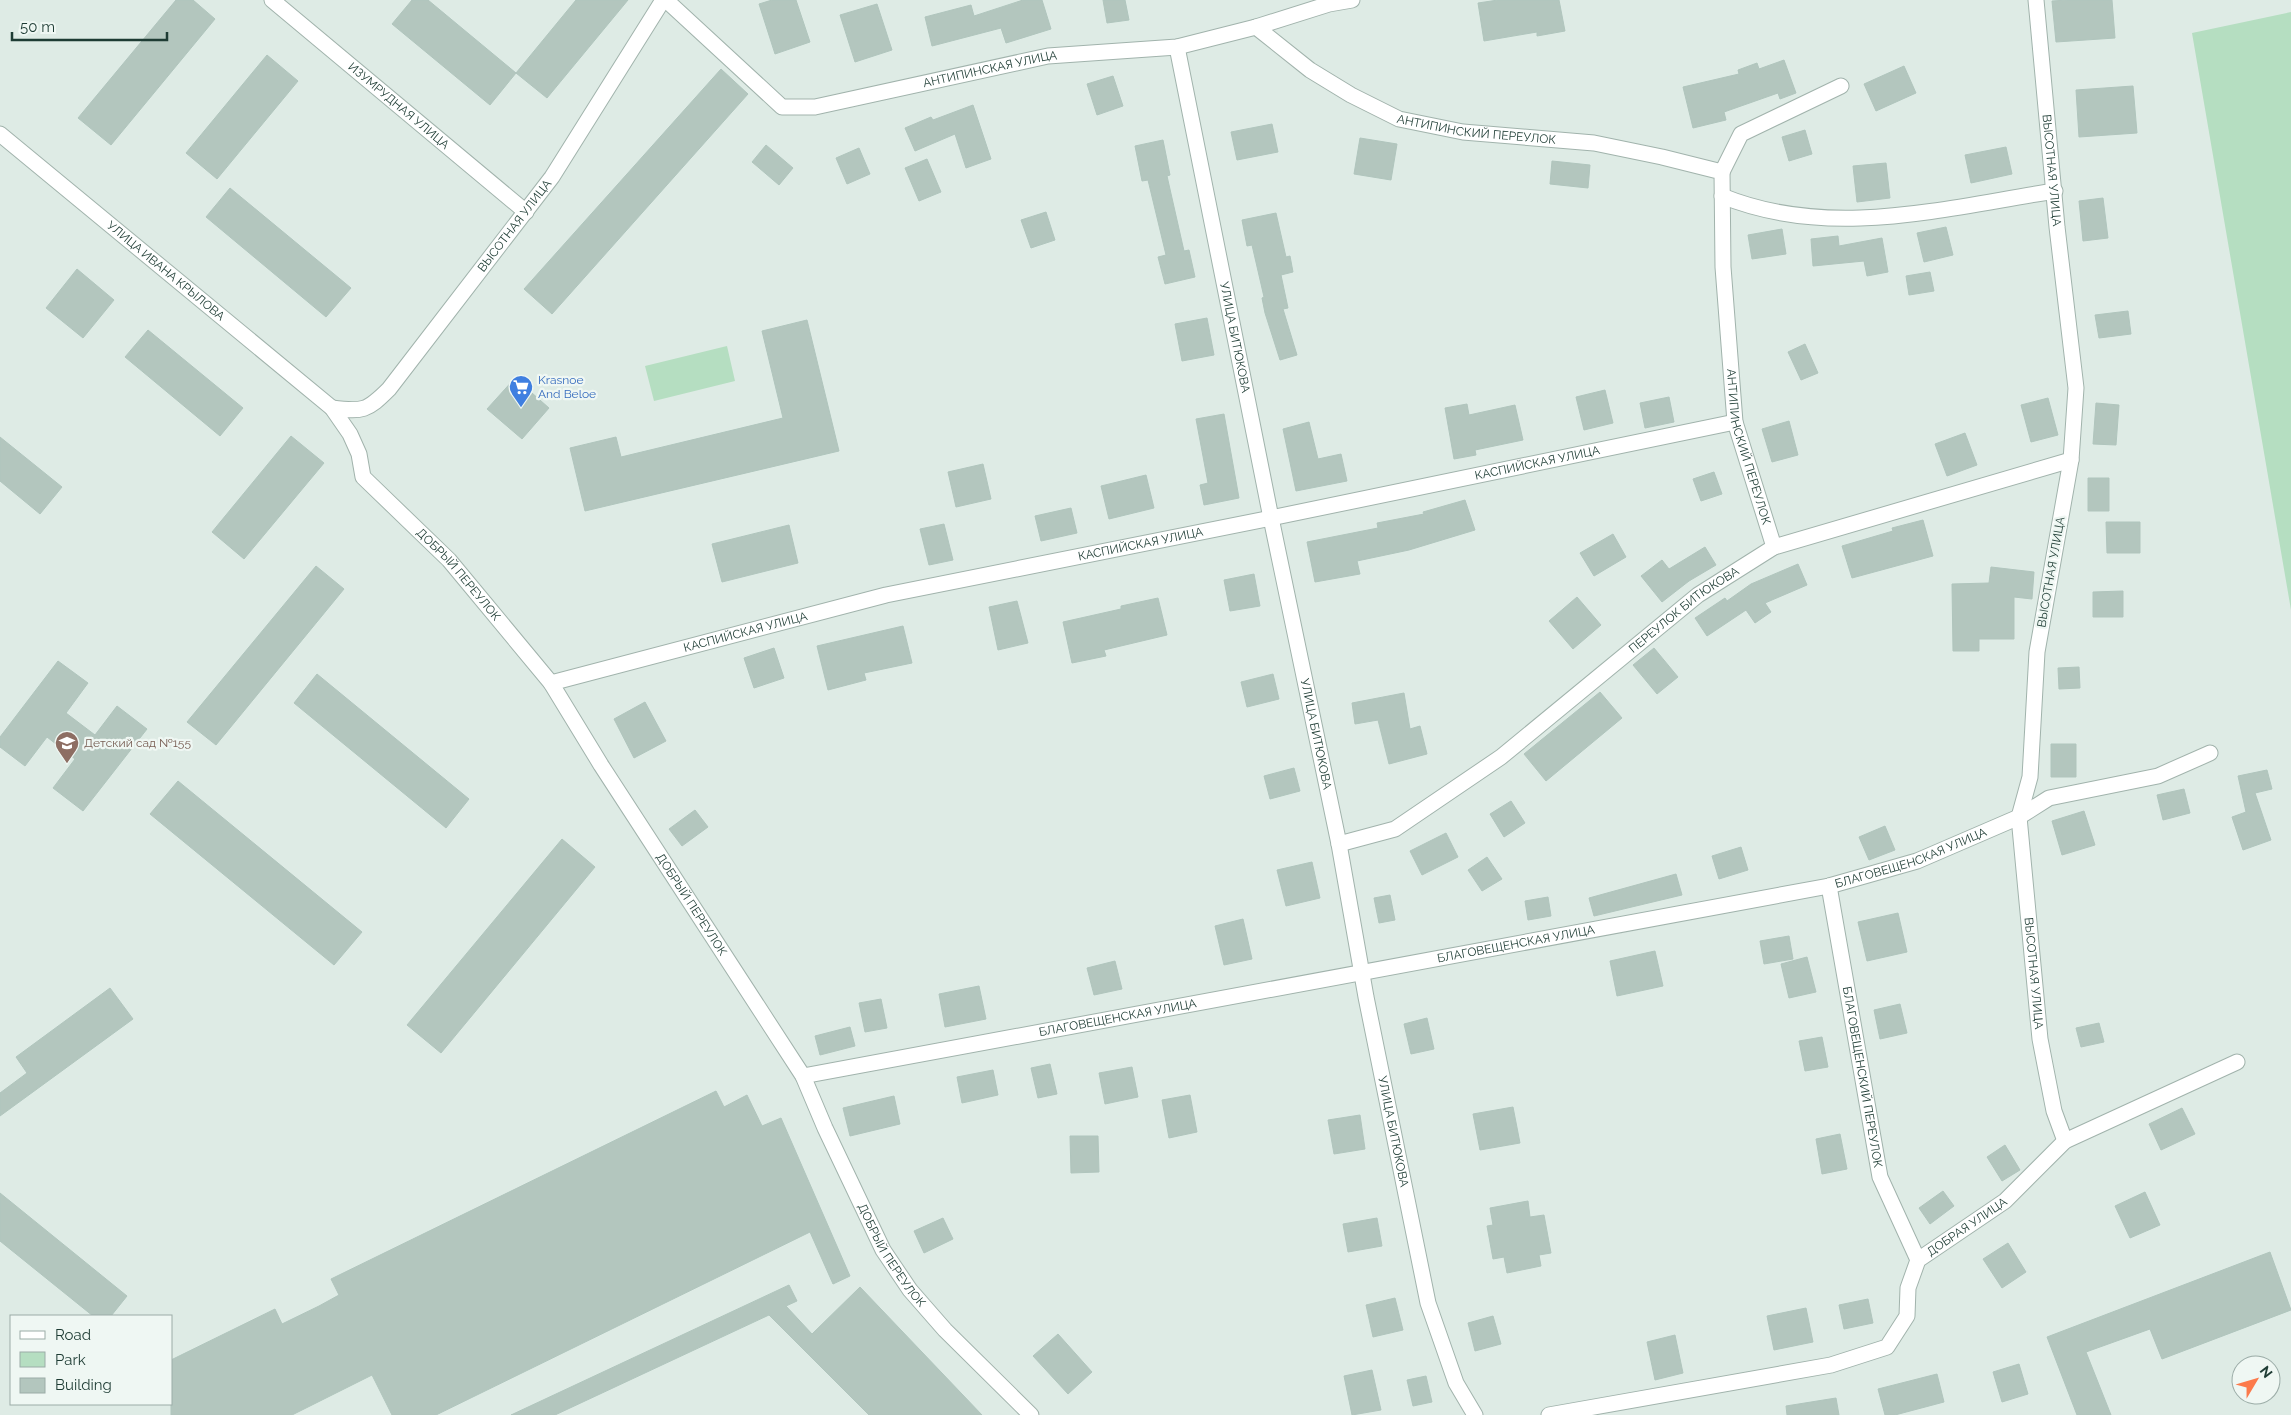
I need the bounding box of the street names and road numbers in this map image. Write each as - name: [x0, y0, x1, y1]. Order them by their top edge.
- street label: АНТИПИНСКАЯ УЛИЦА: [922, 48, 1058, 90]
- street label: ИЗУМРУДНАЯ УЛИЦА: [345, 60, 452, 152]
- street label: АНТИПИНСКИЙ ПЕРЕУЛОК: [1396, 112, 1557, 147]
- street label: ВЫСОТНАЯ УЛИЦА: [2040, 114, 2064, 227]
- street label: ВЫСОТНАЯ УЛИЦА: [475, 177, 554, 274]
- street label: УЛИЦА ИВАНА КРЫЛОВА: [104, 218, 228, 324]
- street label: УЛИЦА БИТЮКОВА: [1217, 280, 1253, 394]
- street label: АНТИПИНСКИЙ ПЕРЕУЛОК: [1724, 368, 1774, 527]
- street label: КАСПИЙСКАЯ УЛИЦА: [1474, 443, 1601, 483]
- street label: ВЫСОТНАЯ УЛИЦА: [2034, 516, 2068, 628]
- street label: ДОБРЫЙ ПЕРЕУЛОК: [414, 525, 504, 624]
- street label: КАСПИЙСКАЯ УЛИЦА: [1077, 525, 1204, 563]
- street label: ПЕРЕУЛОК БИТЮКОВА: [1626, 564, 1742, 656]
- street label: КАСПИЙСКАЯ УЛИЦА: [682, 609, 809, 655]
- street label: УЛИЦА БИТЮКОВА: [1298, 677, 1334, 791]
- street label: БЛАГОВЕЩЕНСКАЯ УЛИЦА: [1833, 825, 1989, 891]
- street label: ДОБРЫЙ ПЕРЕУЛОК: [653, 851, 730, 959]
- street label: ВЫСОТНАЯ УЛИЦА: [2022, 917, 2046, 1030]
- street label: БЛАГОВЕЩЕНСКАЯ УЛИЦА: [1436, 923, 1596, 965]
- street label: БЛАГОВЕЩЕНСКИЙ ПЕРЕУЛОК: [1840, 985, 1885, 1169]
- street label: БЛАГОВЕЩЕНСКАЯ УЛИЦА: [1038, 996, 1198, 1039]
- street label: УЛИЦА БИТЮКОВА: [1375, 1075, 1411, 1188]
- street label: ДОБРАЯ УЛИЦА: [1924, 1195, 2010, 1259]
- street label: ДОБРЫЙ ПЕРЕУЛОК: [855, 1201, 929, 1310]

